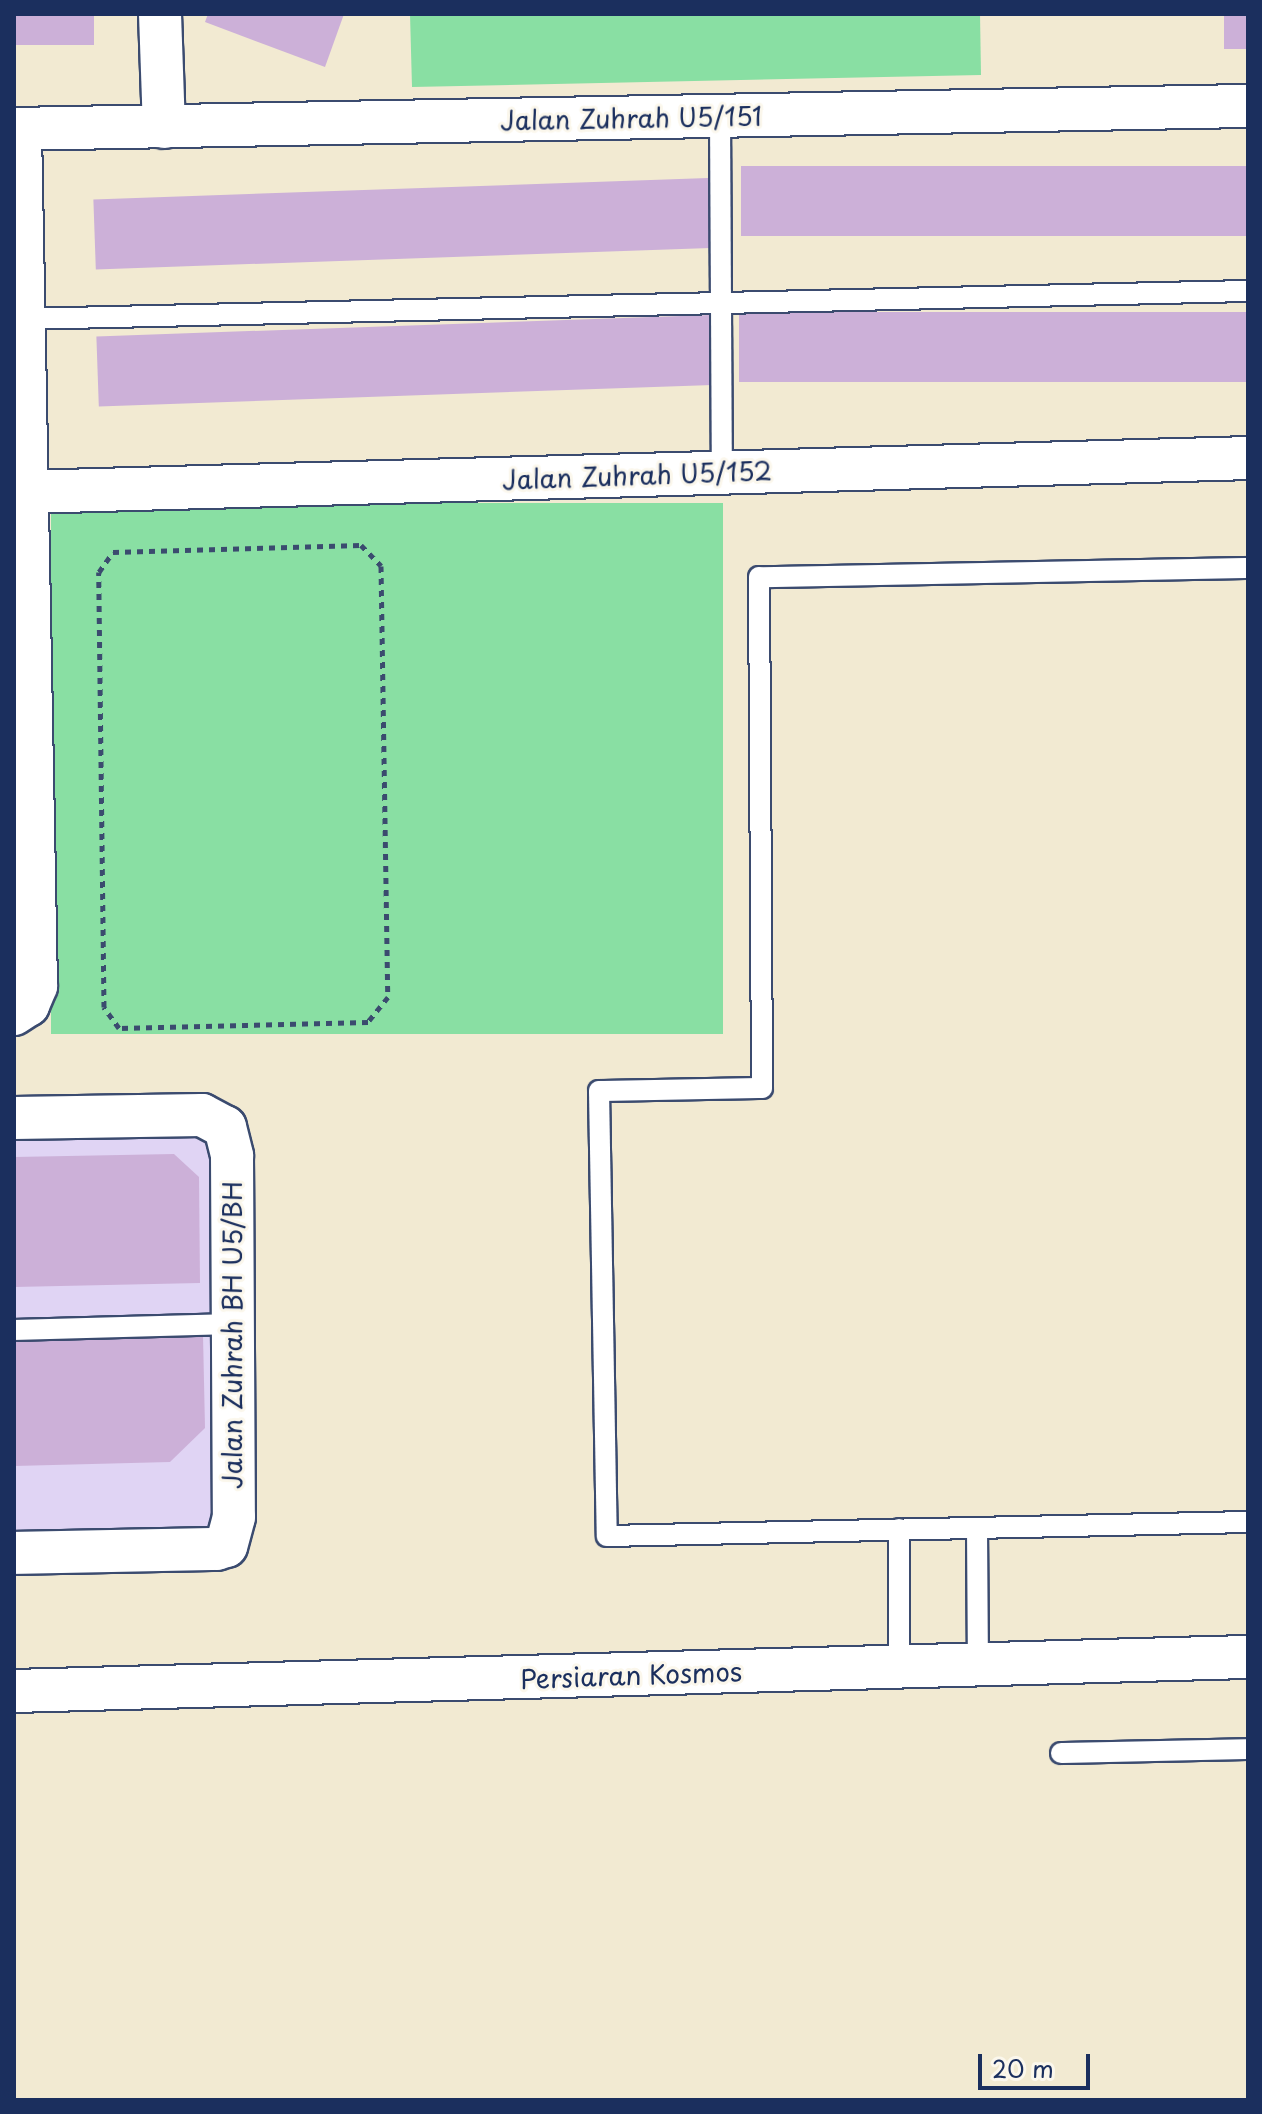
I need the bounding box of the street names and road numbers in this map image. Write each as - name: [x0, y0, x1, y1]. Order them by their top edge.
- street label: Jalan Zuhrah U5/151: [499, 100, 763, 136]
- street label: Jalan Zuhrah U5/152: [501, 455, 773, 495]
- street label: Jalan Zuhrah BH U5/BH: [216, 1181, 248, 1489]
- street label: Persiaran Kosmos: [520, 1656, 742, 1694]

